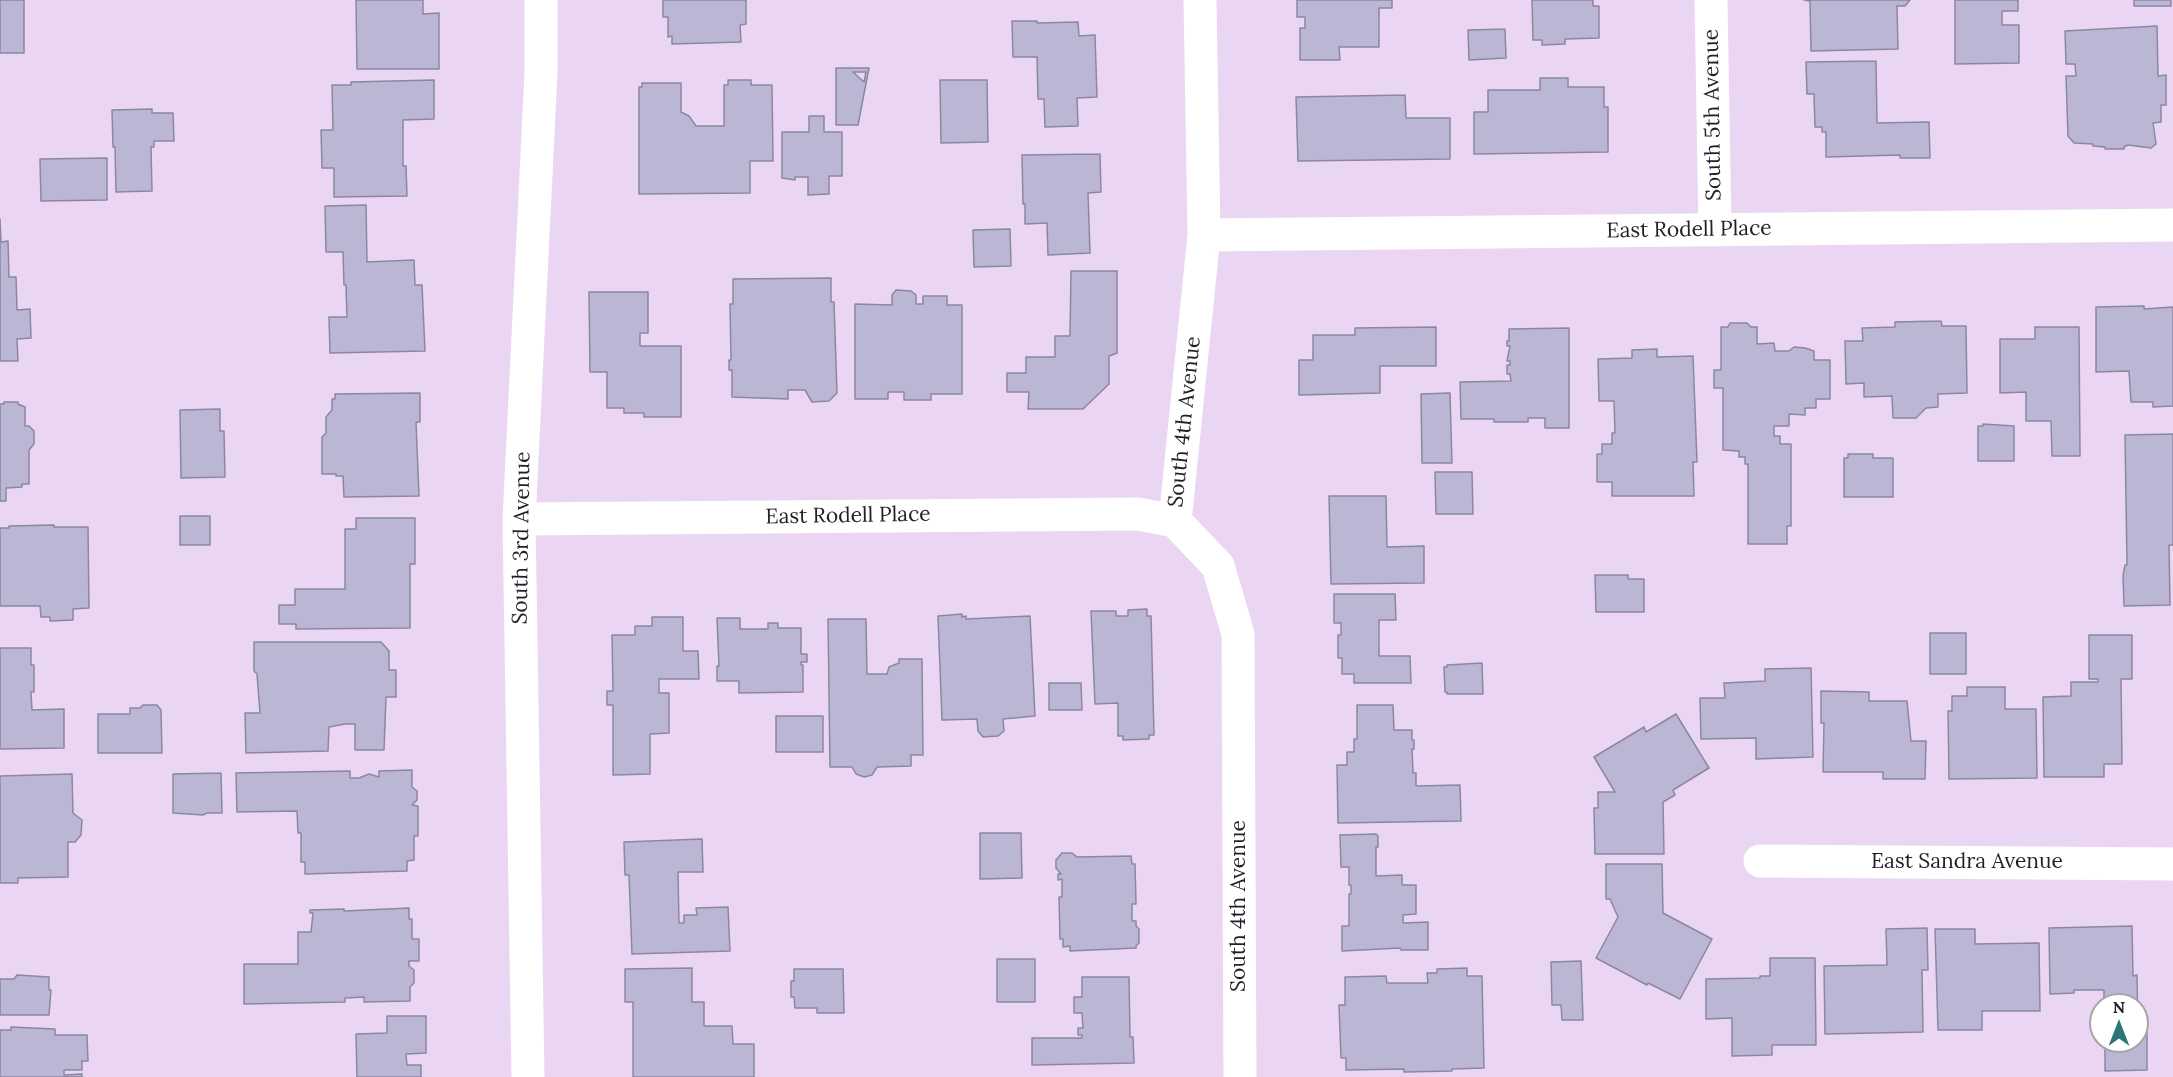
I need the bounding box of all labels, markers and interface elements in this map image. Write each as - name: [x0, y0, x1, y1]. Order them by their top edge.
- street label: South 5th Avenue: [1699, 29, 1727, 201]
- street label: East Rodell Place: [1606, 216, 1772, 244]
- street label: South 4th Avenue: [1163, 335, 1207, 509]
- street label: South 3rd Avenue: [508, 451, 536, 625]
- street label: East Rodell Place: [765, 502, 931, 530]
- street label: South 4th Avenue: [1226, 820, 1252, 992]
- street label: East Sandra Avenue: [1871, 849, 2063, 875]
- north arrow: [2089, 993, 2149, 1053]
- text: N: [2113, 997, 2125, 1017]

